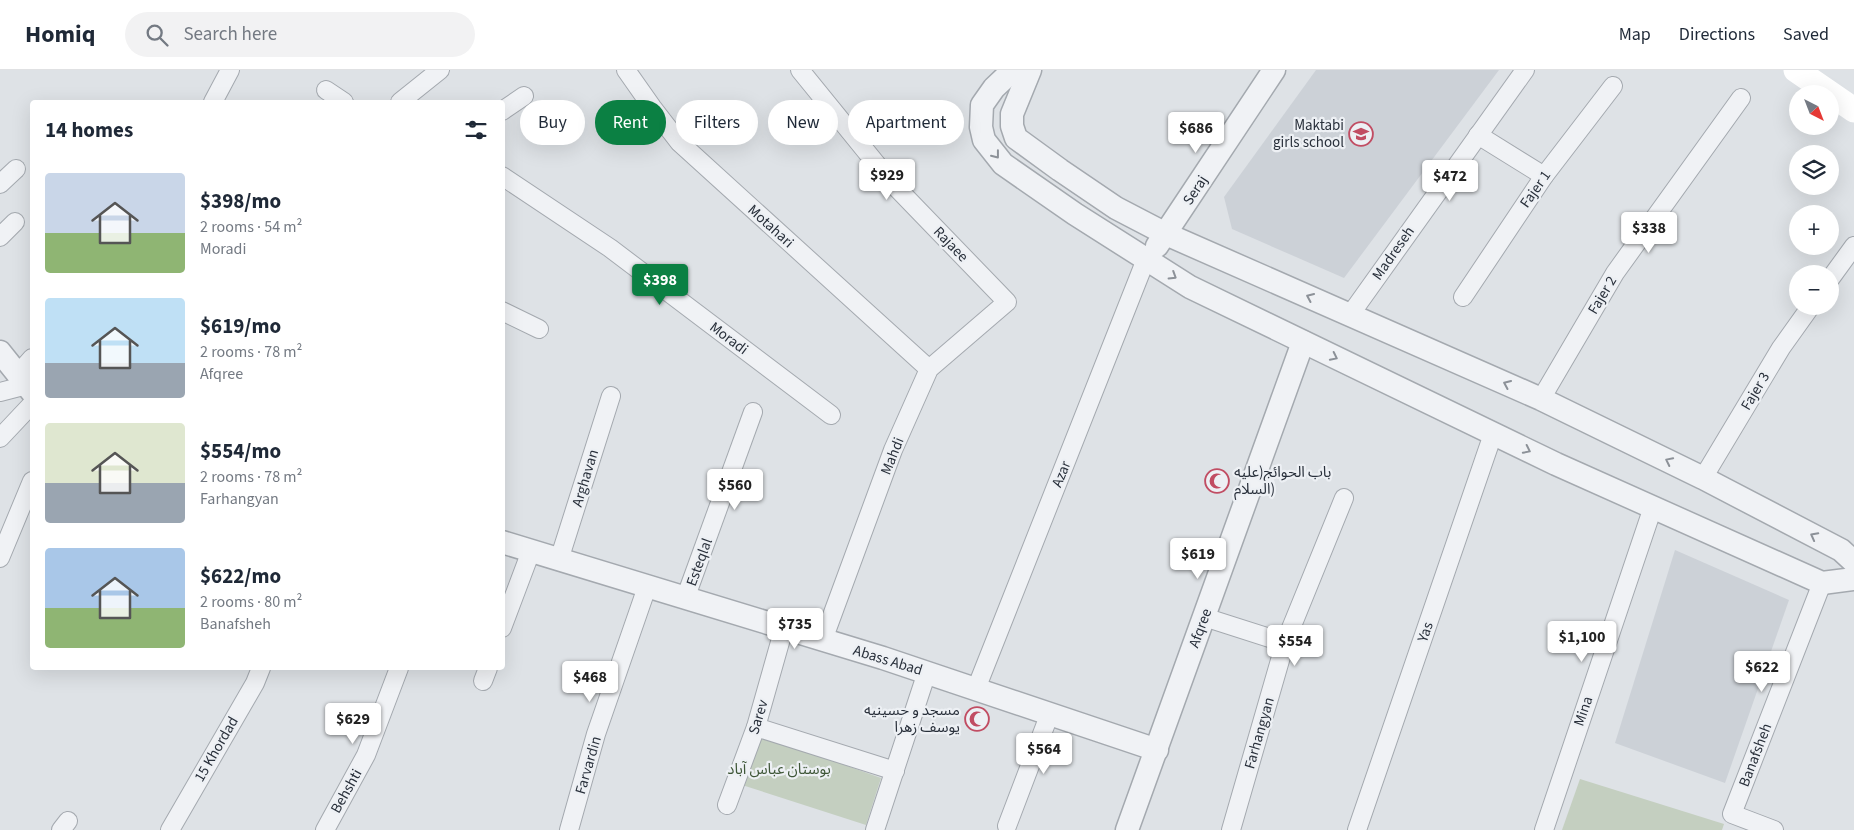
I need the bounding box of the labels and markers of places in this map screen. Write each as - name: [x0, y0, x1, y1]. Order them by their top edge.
- pin: $686: [1166, 112, 1226, 154]
- place label: Maktabi girls school: [1273, 115, 1344, 153]
- school or university icon: Maktabi girls school: [1348, 121, 1374, 147]
- pin: $929: [857, 158, 917, 201]
- pin: $472: [1420, 160, 1480, 202]
- pin: $338: [1619, 212, 1679, 254]
- pin: $398: [630, 264, 690, 306]
- place label: باب الحوائج(علیه السلام): [1234, 462, 1331, 500]
- pin: $560: [705, 468, 765, 511]
- mosque icon: باب الحوائج(علیه السلام): [1204, 468, 1230, 494]
- pin: $619: [1168, 538, 1228, 580]
- pin: $735: [765, 608, 825, 650]
- pin: $1,100: [1541, 620, 1623, 663]
- pin: $554: [1265, 624, 1325, 667]
- pin: $622: [1732, 650, 1792, 693]
- pin: $468: [560, 660, 620, 703]
- place label: مسجد و حسینیه یوسف زهرا: [864, 700, 960, 738]
- pin: $629: [323, 702, 383, 745]
- mosque icon: مسجد و حسینیه یوسف زهرا: [964, 706, 990, 732]
- pin: $564: [1014, 732, 1074, 775]

